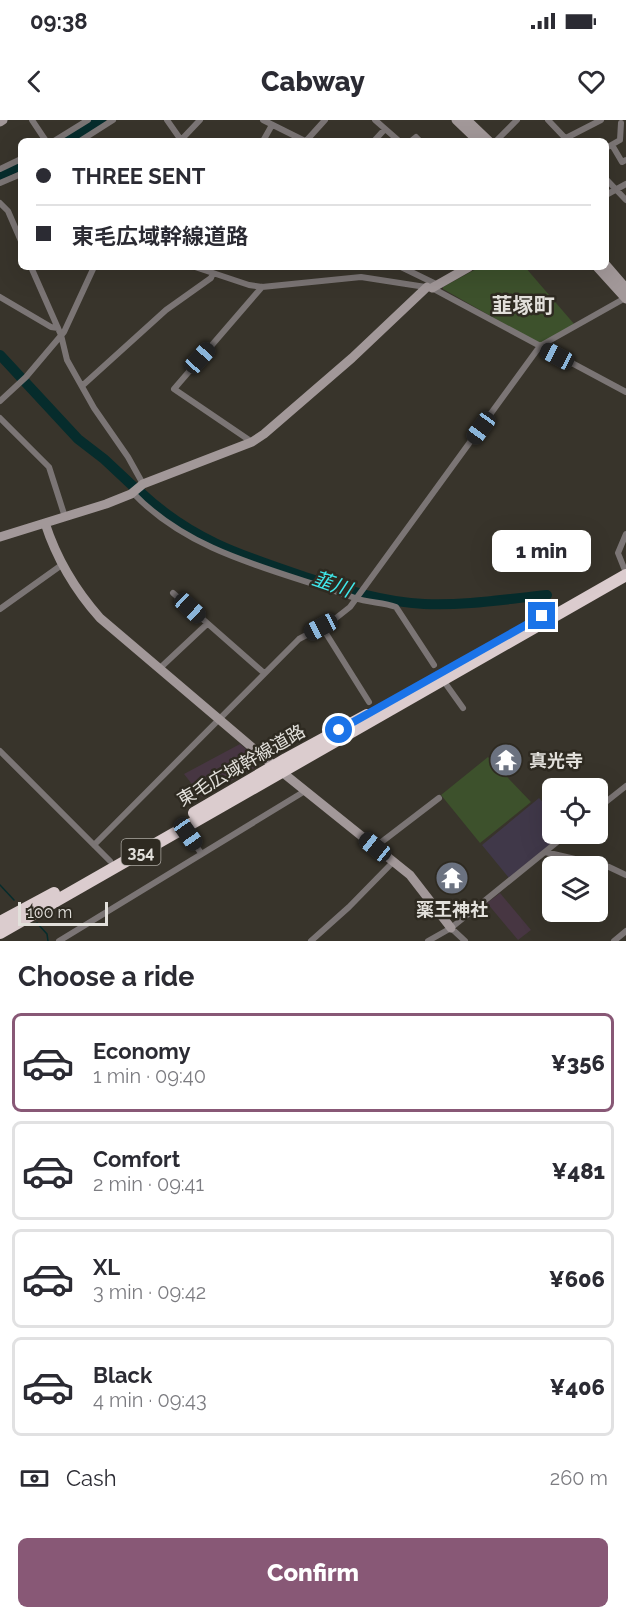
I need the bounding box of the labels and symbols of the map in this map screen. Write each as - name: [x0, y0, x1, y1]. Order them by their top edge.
- district label: 韮塚町: [492, 293, 555, 318]
- car: [181, 339, 219, 377]
- car: [537, 340, 577, 372]
- car: [463, 408, 499, 448]
- callout: 1 min: [492, 529, 592, 571]
- water label: 韮川: [309, 566, 357, 603]
- car: [171, 589, 209, 627]
- route end: [528, 602, 555, 629]
- car: [301, 611, 341, 643]
- route start: [325, 716, 352, 743]
- street label: 東毛広域幹線道路: [173, 720, 309, 810]
- temple icon: 真光寺: [488, 742, 524, 778]
- place label: 真光寺: [529, 750, 583, 771]
- car: [170, 814, 206, 854]
- car: [355, 829, 395, 865]
- road number: 354: [122, 839, 160, 865]
- temple icon: 薬王神社: [434, 860, 470, 896]
- scale bar: [18, 899, 108, 926]
- place label: 薬王神社: [416, 899, 488, 920]

